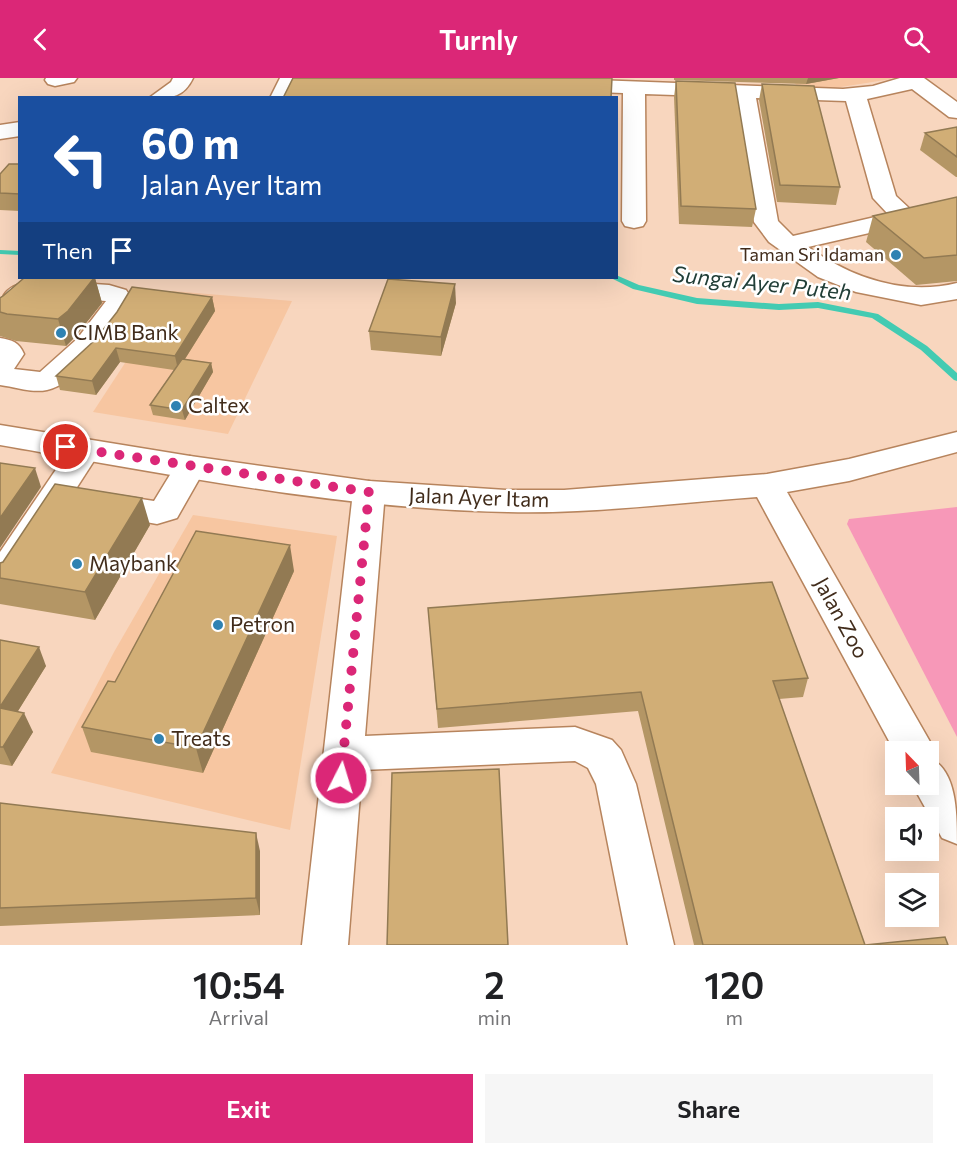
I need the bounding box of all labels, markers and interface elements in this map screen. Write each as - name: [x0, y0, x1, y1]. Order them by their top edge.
- icon: back: [24, 23, 57, 56]
- text: Turnly: [439, 23, 518, 56]
- icon: search: [900, 23, 933, 56]
- text: 60 m: [141, 116, 240, 168]
- icon: left: [42, 120, 120, 198]
- text: Jalan Ayer Itam: [141, 168, 322, 201]
- icon: arrive: [105, 234, 138, 267]
- text: Then: [42, 237, 93, 264]
- place label: Taman Sri Idaman: [740, 243, 884, 265]
- marker: Taman Sri Idaman: [889, 248, 903, 262]
- water label: Sungai Ayer Puteh: [671, 260, 853, 305]
- place label: CIMB Bank: [73, 319, 179, 344]
- marker: CIMB Bank: [54, 326, 68, 340]
- place label: Caltex: [188, 392, 249, 417]
- marker: Caltex: [169, 399, 183, 413]
- pin: [40, 421, 91, 472]
- icon: arrive: [49, 430, 82, 463]
- street label: Jalan Ayer Itam: [408, 482, 550, 511]
- place label: Maybank: [89, 550, 177, 575]
- marker: Maybank: [70, 557, 84, 571]
- street label: Jalan Zoo: [810, 572, 875, 662]
- place label: Petron: [230, 611, 295, 636]
- marker: Petron: [211, 618, 225, 632]
- place label: Treats: [171, 725, 231, 750]
- marker: Treats: [152, 732, 166, 746]
- north arrow: [885, 741, 939, 795]
- map controls: [885, 741, 939, 927]
- position arrow: [309, 746, 373, 810]
- button: sound: [885, 807, 939, 861]
- button: layers: [885, 873, 939, 927]
- text: 10:54: [193, 962, 285, 1006]
- text: 2: [484, 962, 505, 1006]
- text: 120: [704, 962, 764, 1006]
- text: Arrival: [208, 1005, 269, 1029]
- text: min: [477, 1005, 511, 1029]
- text: m: [725, 1005, 743, 1029]
- button: Exit: [24, 1074, 473, 1143]
- button: Share: [485, 1074, 933, 1143]

